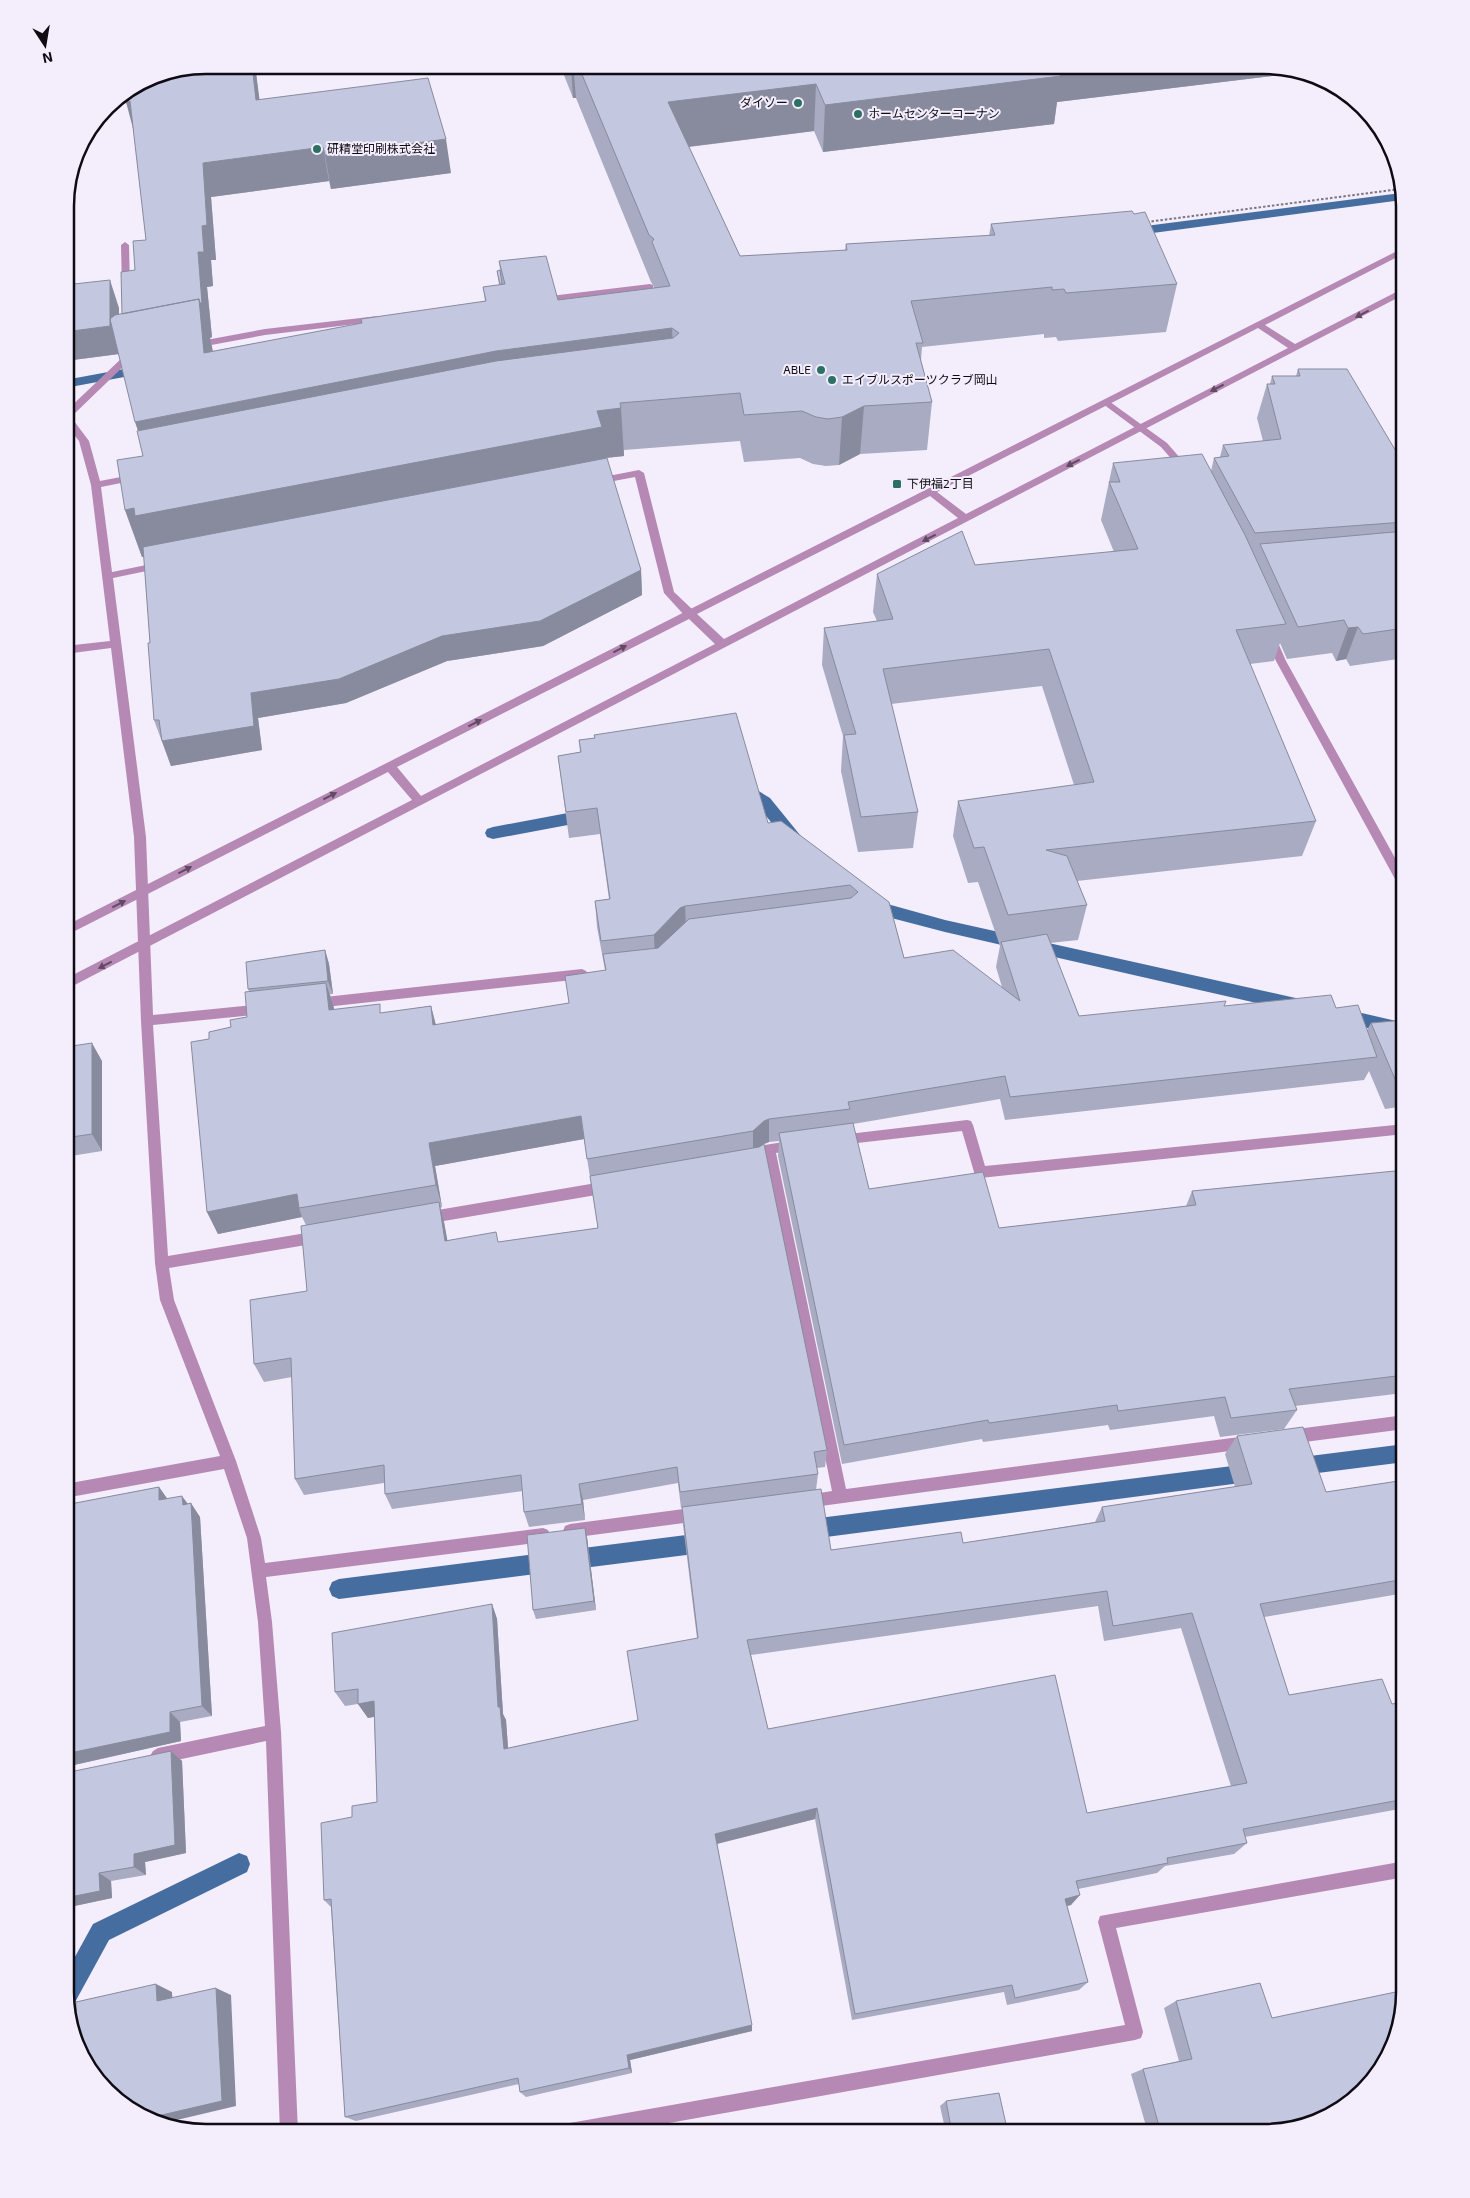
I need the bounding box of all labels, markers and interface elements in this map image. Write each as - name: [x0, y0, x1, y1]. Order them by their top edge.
- north arrow: [20, 20, 70, 70]
- text: N: [41, 49, 55, 68]
- place label: ダイソー: [740, 95, 788, 109]
- marker: ダイソー: [792, 97, 804, 109]
- place label: ホームセンターコーナン: [868, 106, 1000, 120]
- marker: ホームセンターコーナン: [852, 108, 864, 120]
- place label: 研精堂印刷株式会社: [327, 141, 435, 155]
- marker: 研精堂印刷株式会社: [311, 143, 323, 155]
- one-way arrow: [1355, 310, 1369, 318]
- place label: ABLE: [783, 362, 811, 376]
- marker: ABLE: [815, 364, 827, 376]
- place label: エイブルスポーツクラブ岡山: [842, 372, 998, 386]
- marker: エイブルスポーツクラブ岡山: [826, 374, 838, 386]
- one-way arrow: [1210, 384, 1225, 392]
- one-way arrow: [1066, 459, 1080, 467]
- place label: 下伊福2丁目: [907, 476, 974, 490]
- marker: 下伊福2丁目: [891, 478, 903, 490]
- one-way arrow: [921, 534, 936, 542]
- one-way arrow: [612, 645, 627, 653]
- one-way arrow: [468, 719, 482, 727]
- one-way arrow: [323, 792, 337, 800]
- one-way arrow: [178, 866, 192, 874]
- one-way arrow: [112, 900, 126, 908]
- one-way arrow: [97, 961, 112, 969]

